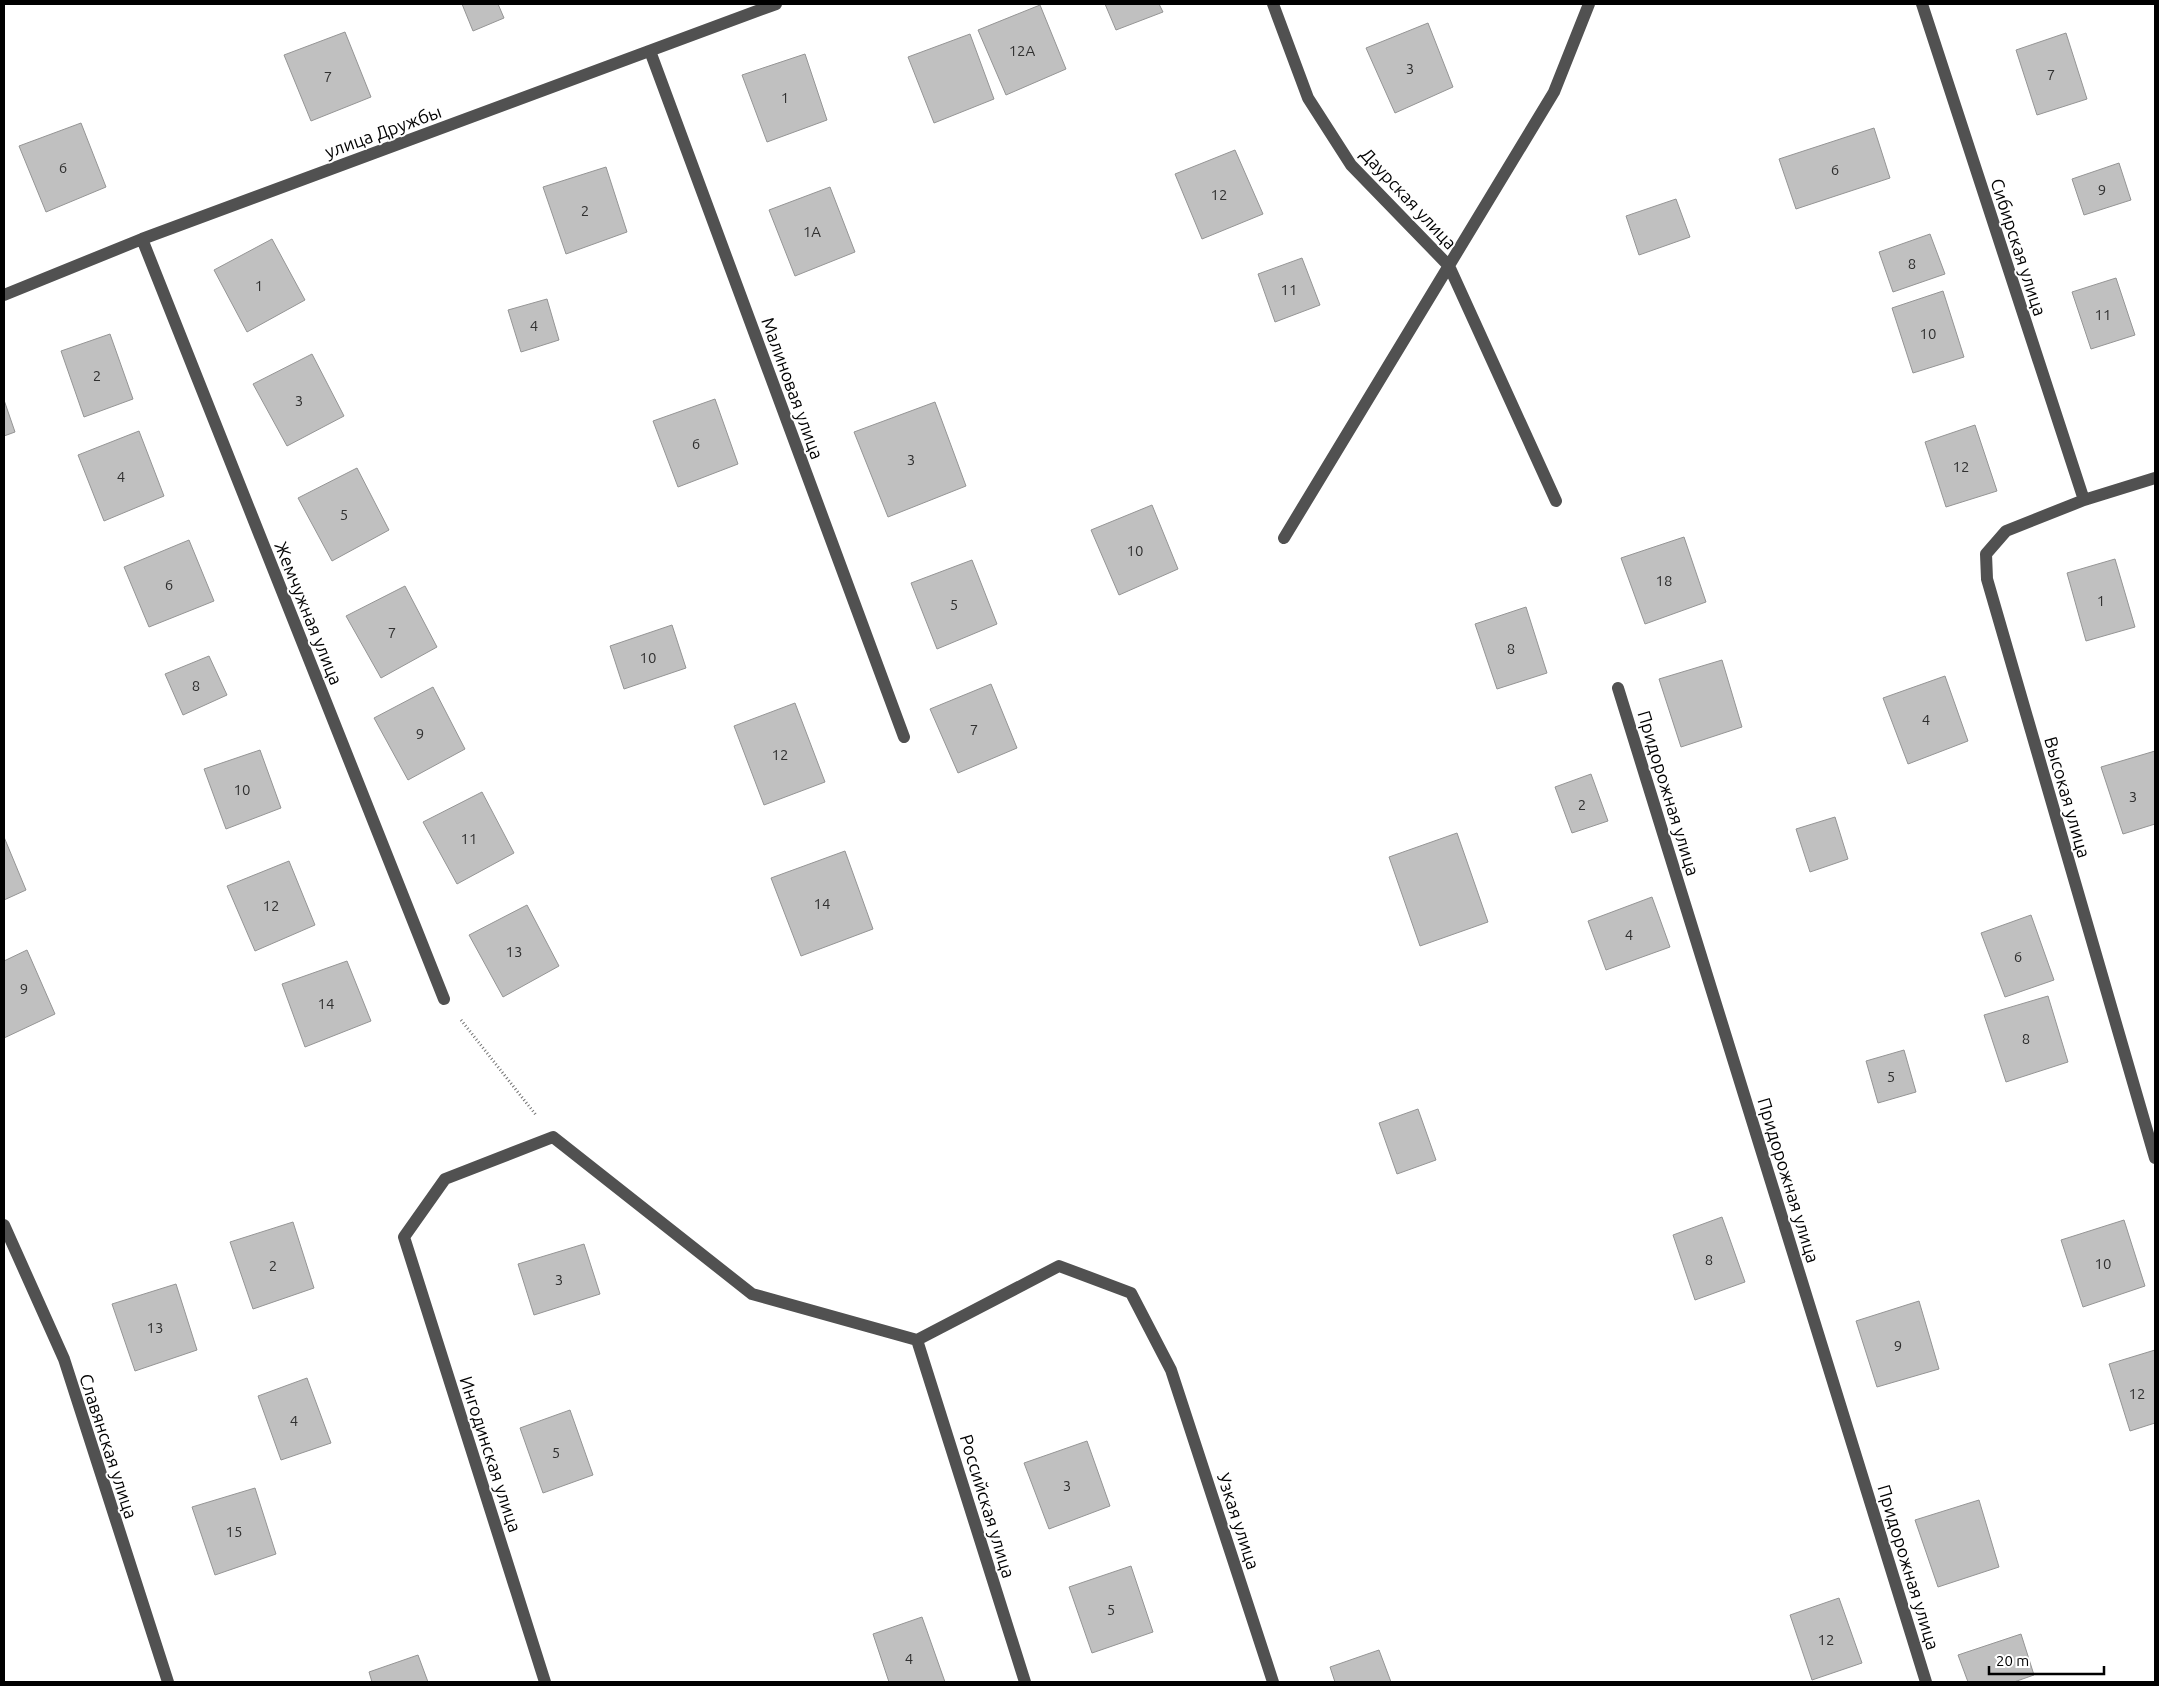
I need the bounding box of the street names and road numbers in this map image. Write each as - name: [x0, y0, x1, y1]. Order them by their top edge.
- street label: улица Дружбы: [322, 101, 444, 161]
- street label: Даурская улица: [1357, 143, 1461, 253]
- street label: Сибирская улица: [1987, 176, 2051, 318]
- street label: Малиновая улица: [758, 314, 828, 462]
- street label: Жемчужная улица: [271, 538, 347, 688]
- street label: Придорожная улица: [1634, 708, 1704, 878]
- street label: Высокая улица: [2041, 734, 2095, 860]
- street label: Придорожная улица: [1754, 1095, 1824, 1265]
- street label: Славянская улица: [76, 1371, 142, 1521]
- street label: Ингодинская улица: [456, 1373, 526, 1535]
- street label: Российская улица: [957, 1432, 1019, 1580]
- street label: Узкая улица: [1214, 1470, 1264, 1572]
- street label: Придорожная улица: [1874, 1482, 1944, 1652]

